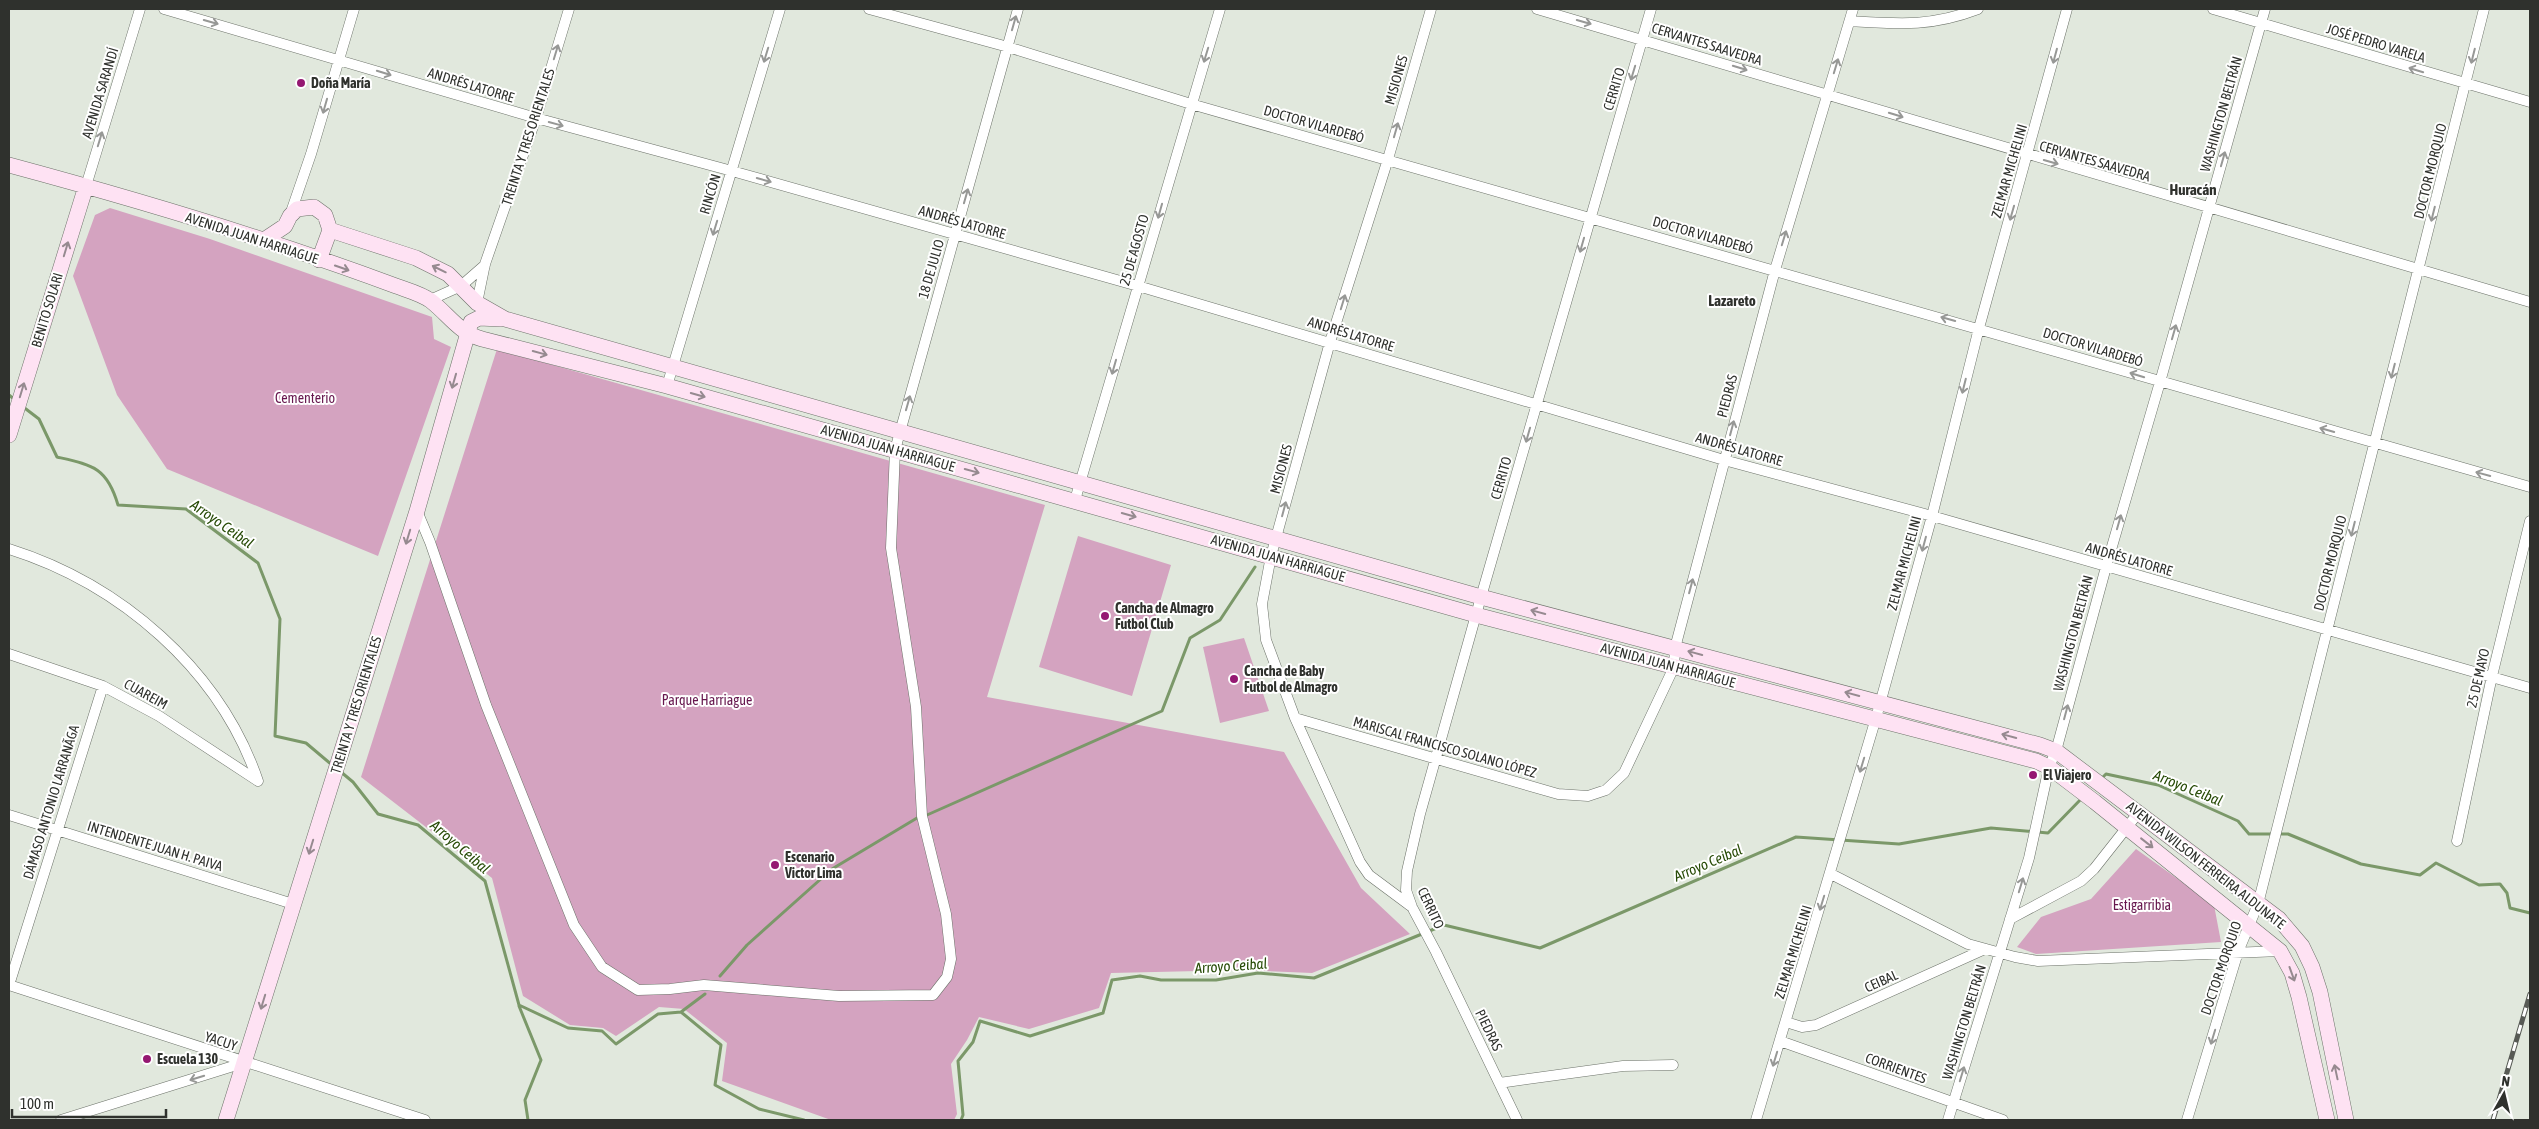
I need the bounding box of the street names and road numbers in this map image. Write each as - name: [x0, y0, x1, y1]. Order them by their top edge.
- street label: CERVANTES SAAVEDRA: [1650, 20, 1764, 68]
- street label: JOSÉ PEDRO VARELA: [2325, 20, 2428, 66]
- street label: AVENIDA SARANDÍ: [79, 46, 121, 140]
- street label: MISIONES: [1381, 53, 1411, 107]
- street label: WASHINGTON BELTRÁN: [2197, 54, 2245, 174]
- street label: ANDRÉS LATORRE: [426, 64, 516, 106]
- street label: TREINTA Y TRES ORIENTALES: [498, 66, 558, 207]
- street label: CERRITO: [1600, 66, 1628, 112]
- street label: DOCTOR VILARDEBÓ: [1262, 102, 1366, 146]
- street label: ZELMAR MICHELINI: [1988, 122, 2030, 220]
- street label: DOCTOR MORQUIO: [2410, 122, 2450, 220]
- street label: CERVANTES SAAVEDRA: [2038, 138, 2152, 185]
- street label: RINCÓN: [696, 172, 724, 216]
- street label: ANDRÉS LATORRE: [917, 202, 1007, 242]
- street label: AVENIDA JUAN HARRIAGUE: [184, 209, 320, 267]
- street label: 25 DE AGOSTO: [1116, 213, 1152, 287]
- street label: DOCTOR VILARDEBÓ: [1651, 213, 1755, 257]
- street label: 18 DE JULIO: [915, 238, 947, 300]
- street label: BENITO SOLARI: [28, 271, 66, 349]
- street label: ANDRÉS LATORRE: [1306, 313, 1396, 355]
- street label: DOCTOR VILARDEBÓ: [2041, 324, 2145, 370]
- street label: PIEDRAS: [1714, 373, 1740, 419]
- street label: AVENIDA JUAN HARRIAGUE: [819, 421, 957, 475]
- street label: ANDRÉS LATORRE: [1694, 429, 1784, 469]
- street label: MISIONES: [1267, 442, 1295, 496]
- street label: CERRITO: [1487, 455, 1515, 501]
- street label: ZELMAR MICHELINI: [1884, 514, 1924, 612]
- street label: DOCTOR MORQUIO: [2310, 514, 2350, 612]
- street label: AVENIDA JUAN HARRIAGUE: [1209, 531, 1347, 585]
- street label: ANDRÉS LATORRE: [2084, 539, 2174, 579]
- street label: WASHINGTON BELTRÁN: [2050, 573, 2096, 693]
- street label: TREINTA Y TRES ORIENTALES: [327, 634, 385, 776]
- street label: AVENIDA JUAN HARRIAGUE: [1599, 639, 1737, 691]
- street label: 25 DE MAYO: [2463, 647, 2493, 709]
- street label: CUAREIM: [121, 676, 171, 712]
- street label: MARISCAL FRANCISCO SOLANO LÓPEZ: [1352, 713, 1538, 781]
- street label: DÁMASO ANTONIO LARRANÃGA: [20, 723, 82, 881]
- street label: AVENIDA WILSON FERREIRA ALDUNATE: [2123, 798, 2289, 932]
- street label: INTENDENTE JUAN H. PAIVA: [85, 818, 225, 874]
- street label: CERRITO: [1414, 885, 1448, 931]
- street label: ZELMAR MICHELINI: [1771, 903, 1815, 1001]
- street label: DOCTOR MORQUIO: [2198, 919, 2244, 1017]
- street label: WASHINGTON BELTRÁN: [1939, 963, 1989, 1081]
- street label: CEIBAL: [1862, 966, 1901, 995]
- street label: PIEDRAS: [1472, 1007, 1506, 1053]
- street label: YACUY: [203, 1028, 240, 1054]
- street label: CORRIENTES: [1863, 1050, 1929, 1086]

